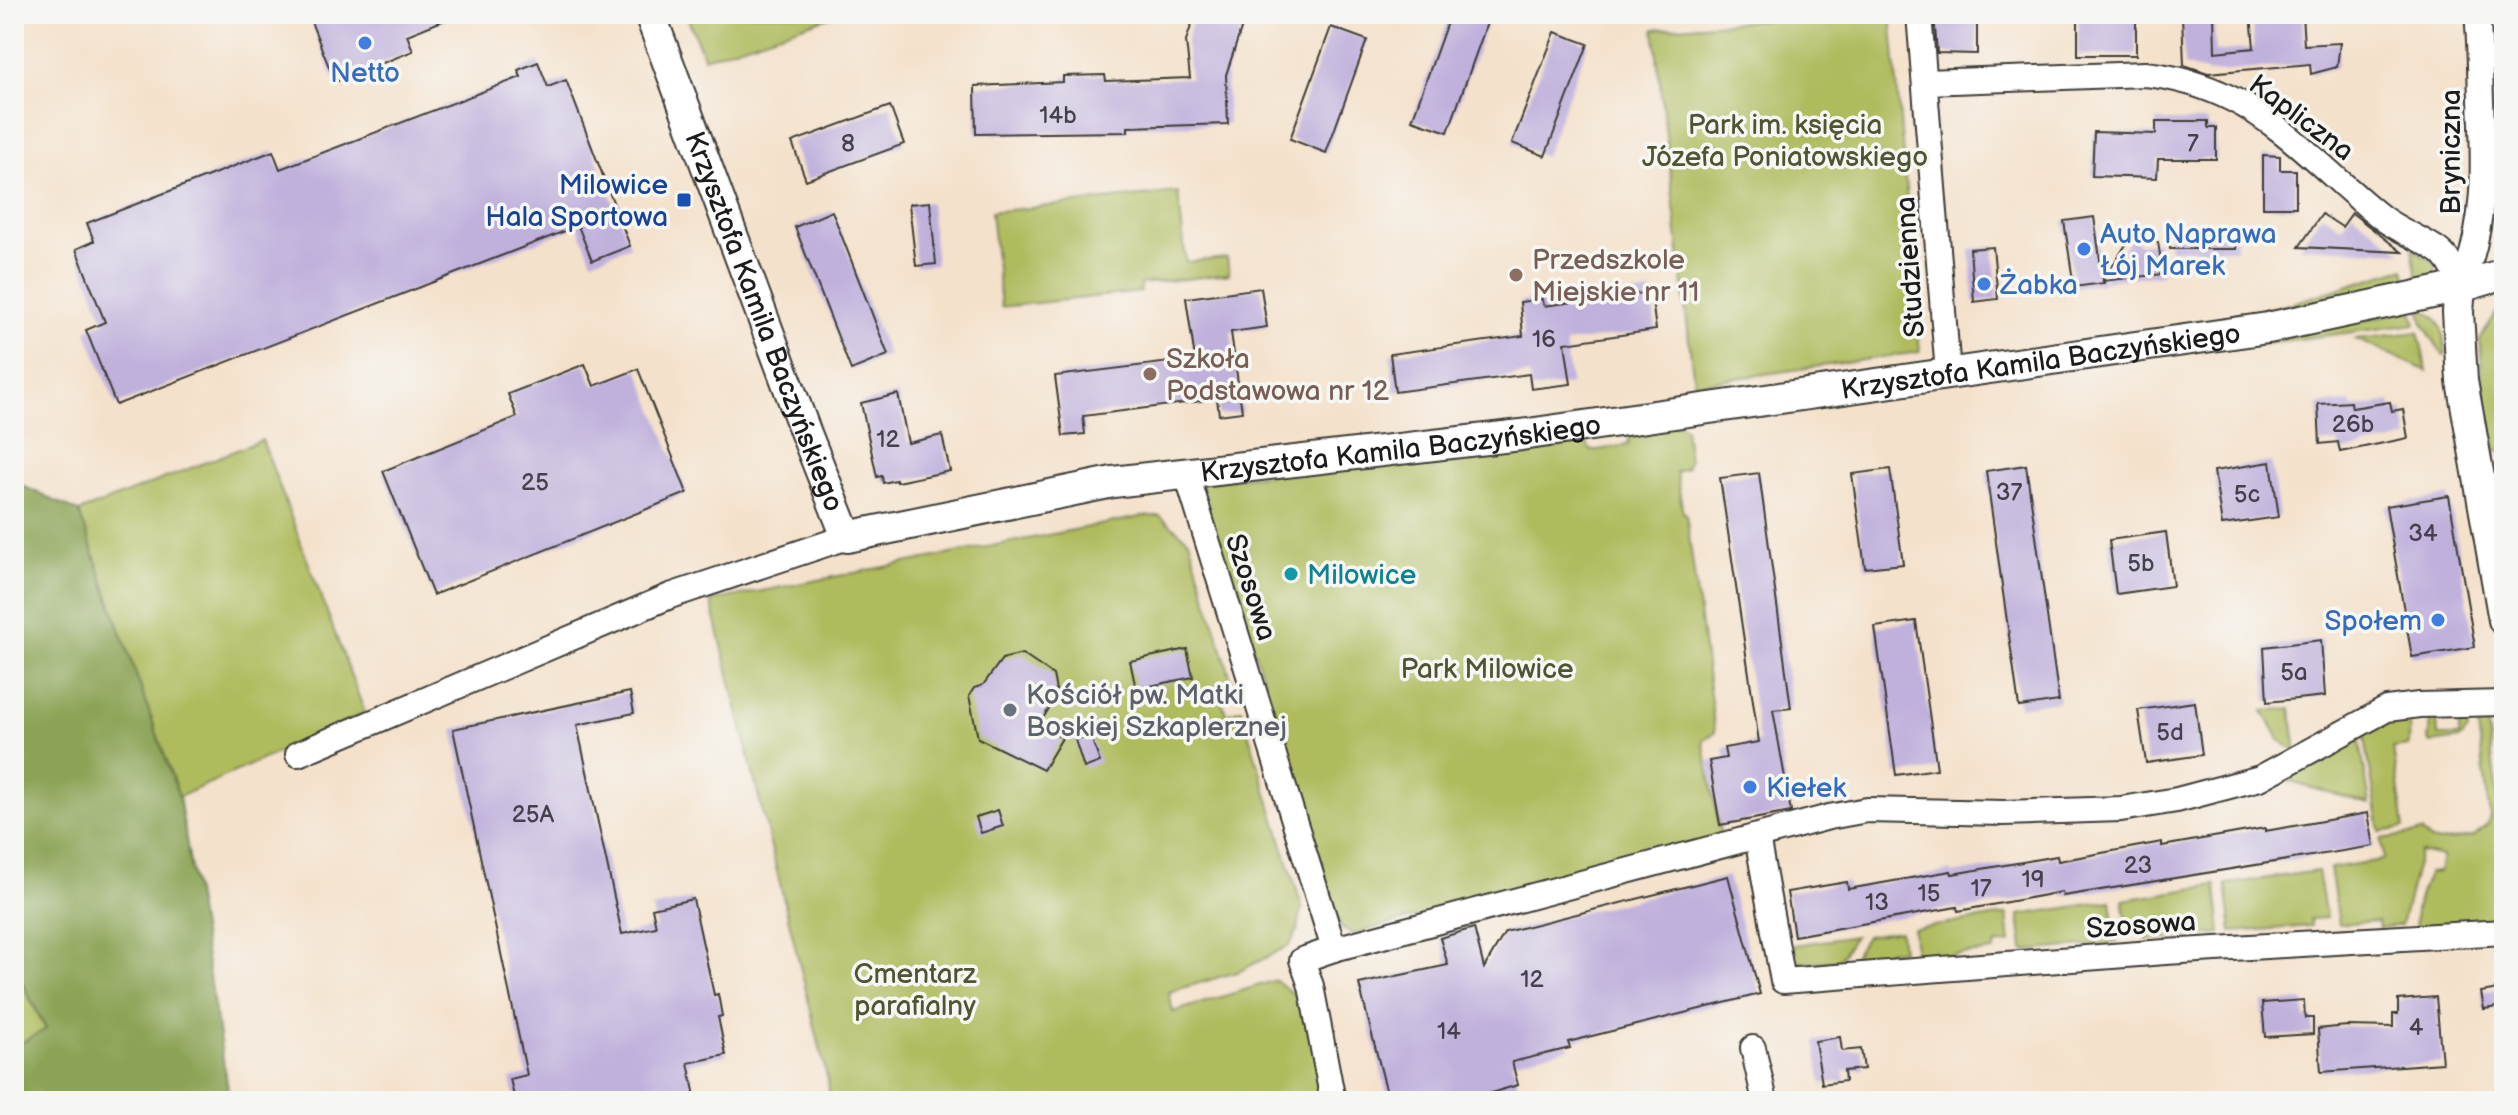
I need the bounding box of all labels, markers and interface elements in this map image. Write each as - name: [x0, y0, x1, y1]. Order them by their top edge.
- marker: Netto: [356, 34, 374, 52]
- place label: Netto: [330, 57, 400, 90]
- street label: Kapliczna: [2242, 68, 2360, 168]
- street label: Bryniczna: [2435, 89, 2468, 215]
- house number: 14b: [1039, 101, 1077, 130]
- park label: Park im. księcia Józefa Poniatowskiego: [1642, 109, 1928, 174]
- street label: Krzysztofa Kamila Baczyńskiego: [677, 127, 850, 516]
- house number: 8: [841, 129, 855, 158]
- house number: 7: [2187, 129, 2199, 158]
- place label: Milowice Hala Sportowa: [485, 169, 668, 234]
- marker: Milowice Hala Sportowa: [675, 191, 693, 209]
- street label: Studzienna: [1889, 195, 1932, 338]
- place label: Auto Naprawa Łój Marek: [2100, 218, 2277, 283]
- marker: Auto Naprawa Łój Marek: [2075, 240, 2093, 258]
- place label: Przedszkole Miejskie nr 11: [1532, 244, 1699, 309]
- marker: Przedszkole Miejskie nr 11: [1507, 266, 1525, 284]
- place label: Żabka: [1999, 268, 2078, 302]
- marker: Żabka: [1975, 275, 1993, 293]
- street label: Krzysztofa Kamila Baczyńskiego: [1839, 317, 2243, 407]
- house number: 16: [1532, 325, 1556, 354]
- place label: Szkoła Podstawowa nr 12: [1166, 343, 1390, 408]
- marker: Szkoła Podstawowa nr 12: [1141, 365, 1159, 383]
- street label: Krzysztofa Kamila Baczyńskiego: [1199, 409, 1603, 490]
- house number: 26b: [2332, 410, 2374, 439]
- house number: 12: [876, 425, 900, 454]
- house number: 25: [521, 468, 549, 497]
- house number: 37: [1996, 478, 2022, 507]
- house number: 5c: [2234, 480, 2260, 509]
- house number: 34: [2408, 519, 2438, 548]
- street label: Szosowa: [1218, 530, 1283, 645]
- house number: 5b: [2127, 549, 2155, 578]
- place label: Milowice: [1307, 559, 1416, 592]
- marker: Milowice: [1282, 565, 1300, 583]
- place label: Społem: [2325, 605, 2422, 638]
- marker: Społem: [2429, 611, 2447, 629]
- park label: Park Milowice: [1400, 653, 1574, 686]
- house number: 5a: [2280, 658, 2308, 687]
- place label: Kościół pw. Matki Boskiej Szkaplerznej: [1026, 679, 1287, 744]
- marker: Kościół pw. Matki Boskiej Szkaplerznej: [1001, 701, 1019, 719]
- house number: 5d: [2156, 718, 2184, 747]
- place label: Kiełek: [1766, 772, 1846, 805]
- marker: Kiełek: [1741, 778, 1759, 796]
- house number: 25A: [512, 800, 555, 829]
- house number: 23: [2124, 851, 2152, 880]
- house number: 19: [2021, 865, 2045, 894]
- house number: 17: [1970, 874, 1992, 903]
- house number: 15: [1917, 879, 1941, 908]
- house number: 13: [1865, 888, 1889, 917]
- street label: Szosowa: [2085, 905, 2197, 946]
- park label: Cmentarz parafialny: [853, 958, 977, 1023]
- house number: 12: [1520, 965, 1544, 994]
- house number: 4: [2409, 1013, 2424, 1042]
- house number: 14: [1437, 1017, 1461, 1046]

